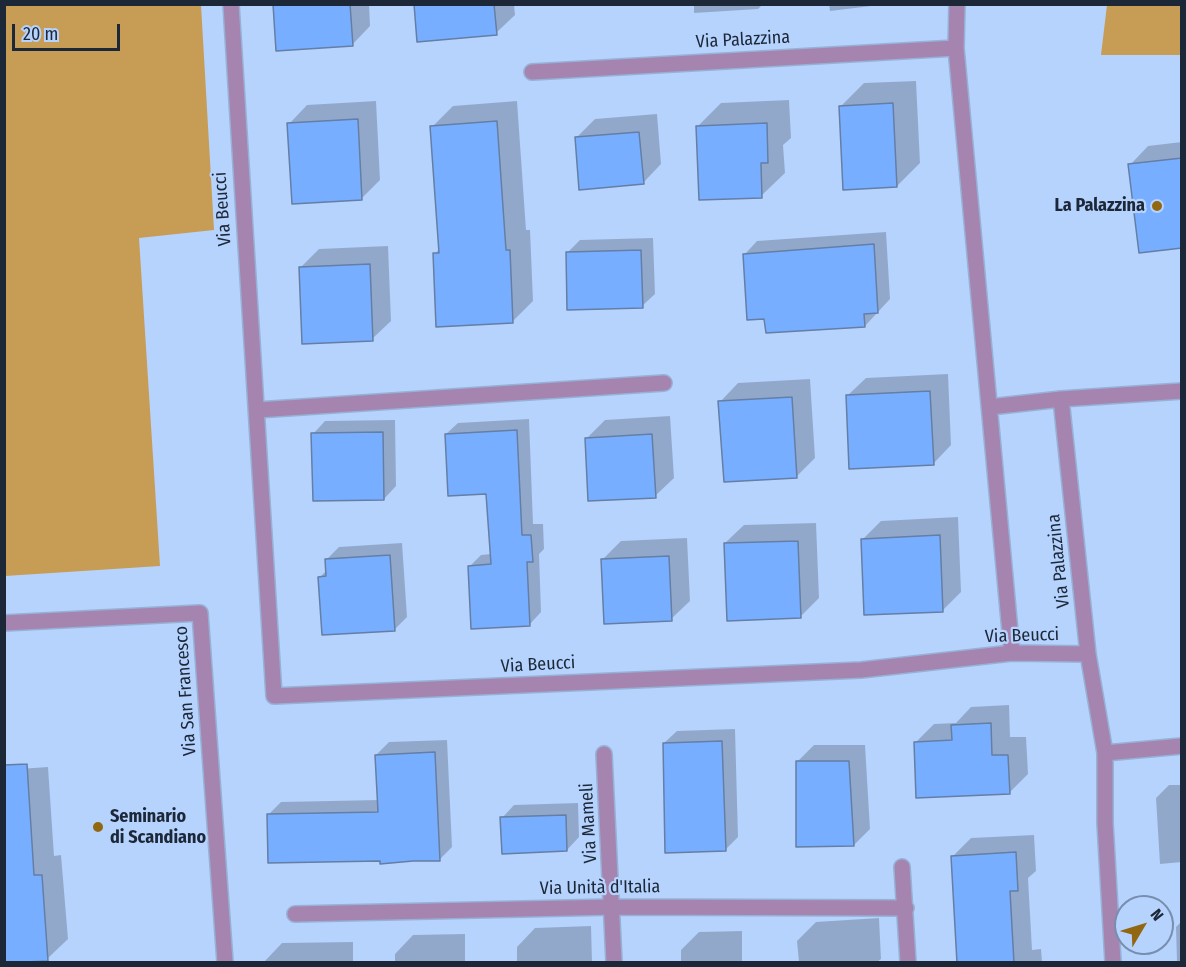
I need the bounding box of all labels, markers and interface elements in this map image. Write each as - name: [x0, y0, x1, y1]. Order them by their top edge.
- scale bar: [15, 12, 123, 50]
- text: 20 m: [23, 23, 58, 45]
- street label: Via Palazzina: [695, 27, 791, 53]
- street label: Via Beucci: [210, 171, 236, 247]
- place label: La Palazzina: [1054, 195, 1145, 217]
- marker: La Palazzina: [1150, 199, 1164, 213]
- street label: Via Palazzina: [1043, 513, 1075, 609]
- street label: Via Beucci: [984, 624, 1060, 648]
- street label: Via San Francesco: [171, 625, 201, 757]
- street label: Via Beucci: [500, 652, 576, 678]
- street label: Via Mameli: [576, 782, 602, 864]
- place label: Seminario di Scandiano: [110, 806, 206, 848]
- marker: Seminario di Scandiano: [91, 820, 105, 834]
- street label: Via Unità d'Italia: [539, 876, 661, 900]
- north arrow: [1114, 895, 1174, 955]
- text: N: [1147, 905, 1167, 924]

